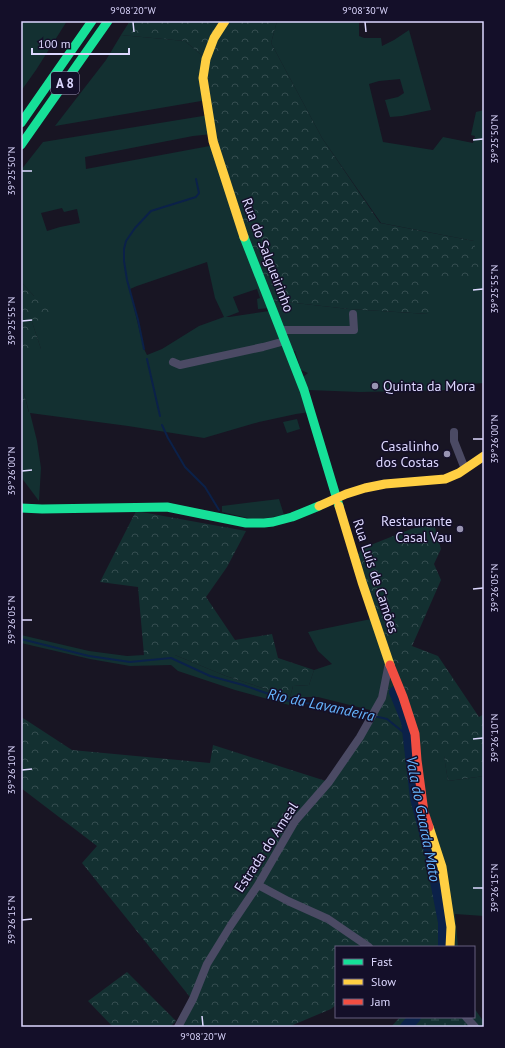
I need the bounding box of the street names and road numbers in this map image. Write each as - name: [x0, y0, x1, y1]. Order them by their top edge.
- road number: A 8: [51, 72, 79, 94]
- street label: Rua do Salgueirinho: [238, 195, 298, 315]
- street label: Rua Luís de Camões: [349, 517, 403, 636]
- street label: Estrada do Ameal: [230, 798, 302, 896]

